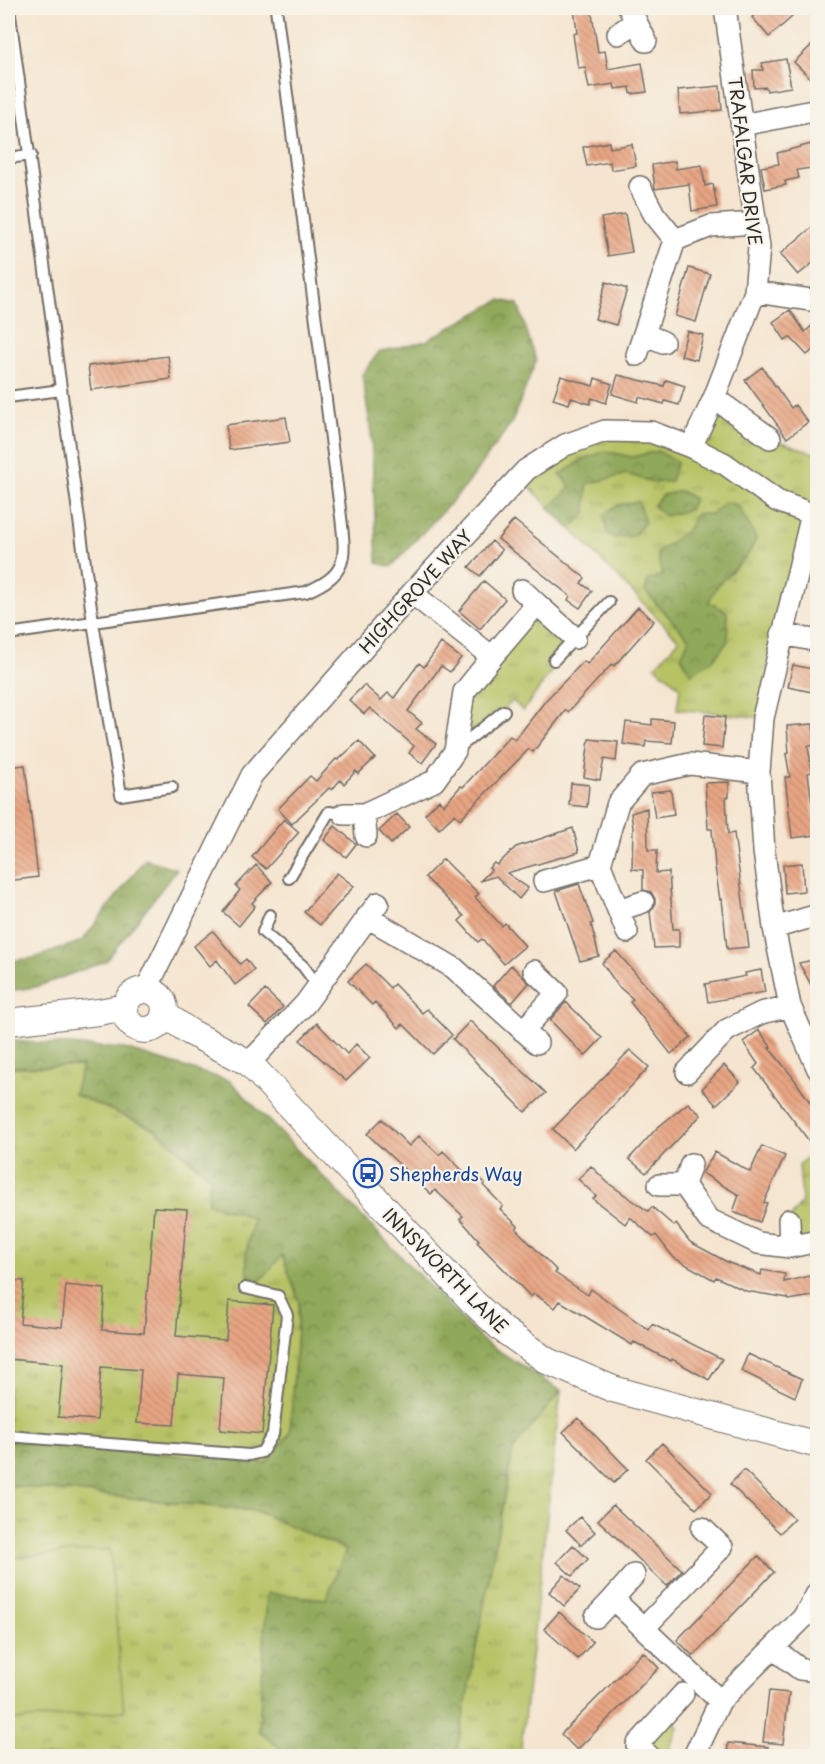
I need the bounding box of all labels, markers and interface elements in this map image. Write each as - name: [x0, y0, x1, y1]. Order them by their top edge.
- street label: TRAFALGAR DRIVE: [722, 75, 770, 247]
- street label: HIGHGROVE WAY: [352, 523, 478, 659]
- bus stop icon: Shepherds Way: [352, 1157, 384, 1189]
- place label: Shepherds Way: [389, 1160, 523, 1187]
- street label: INNSWORTH LANE: [377, 1201, 515, 1339]

